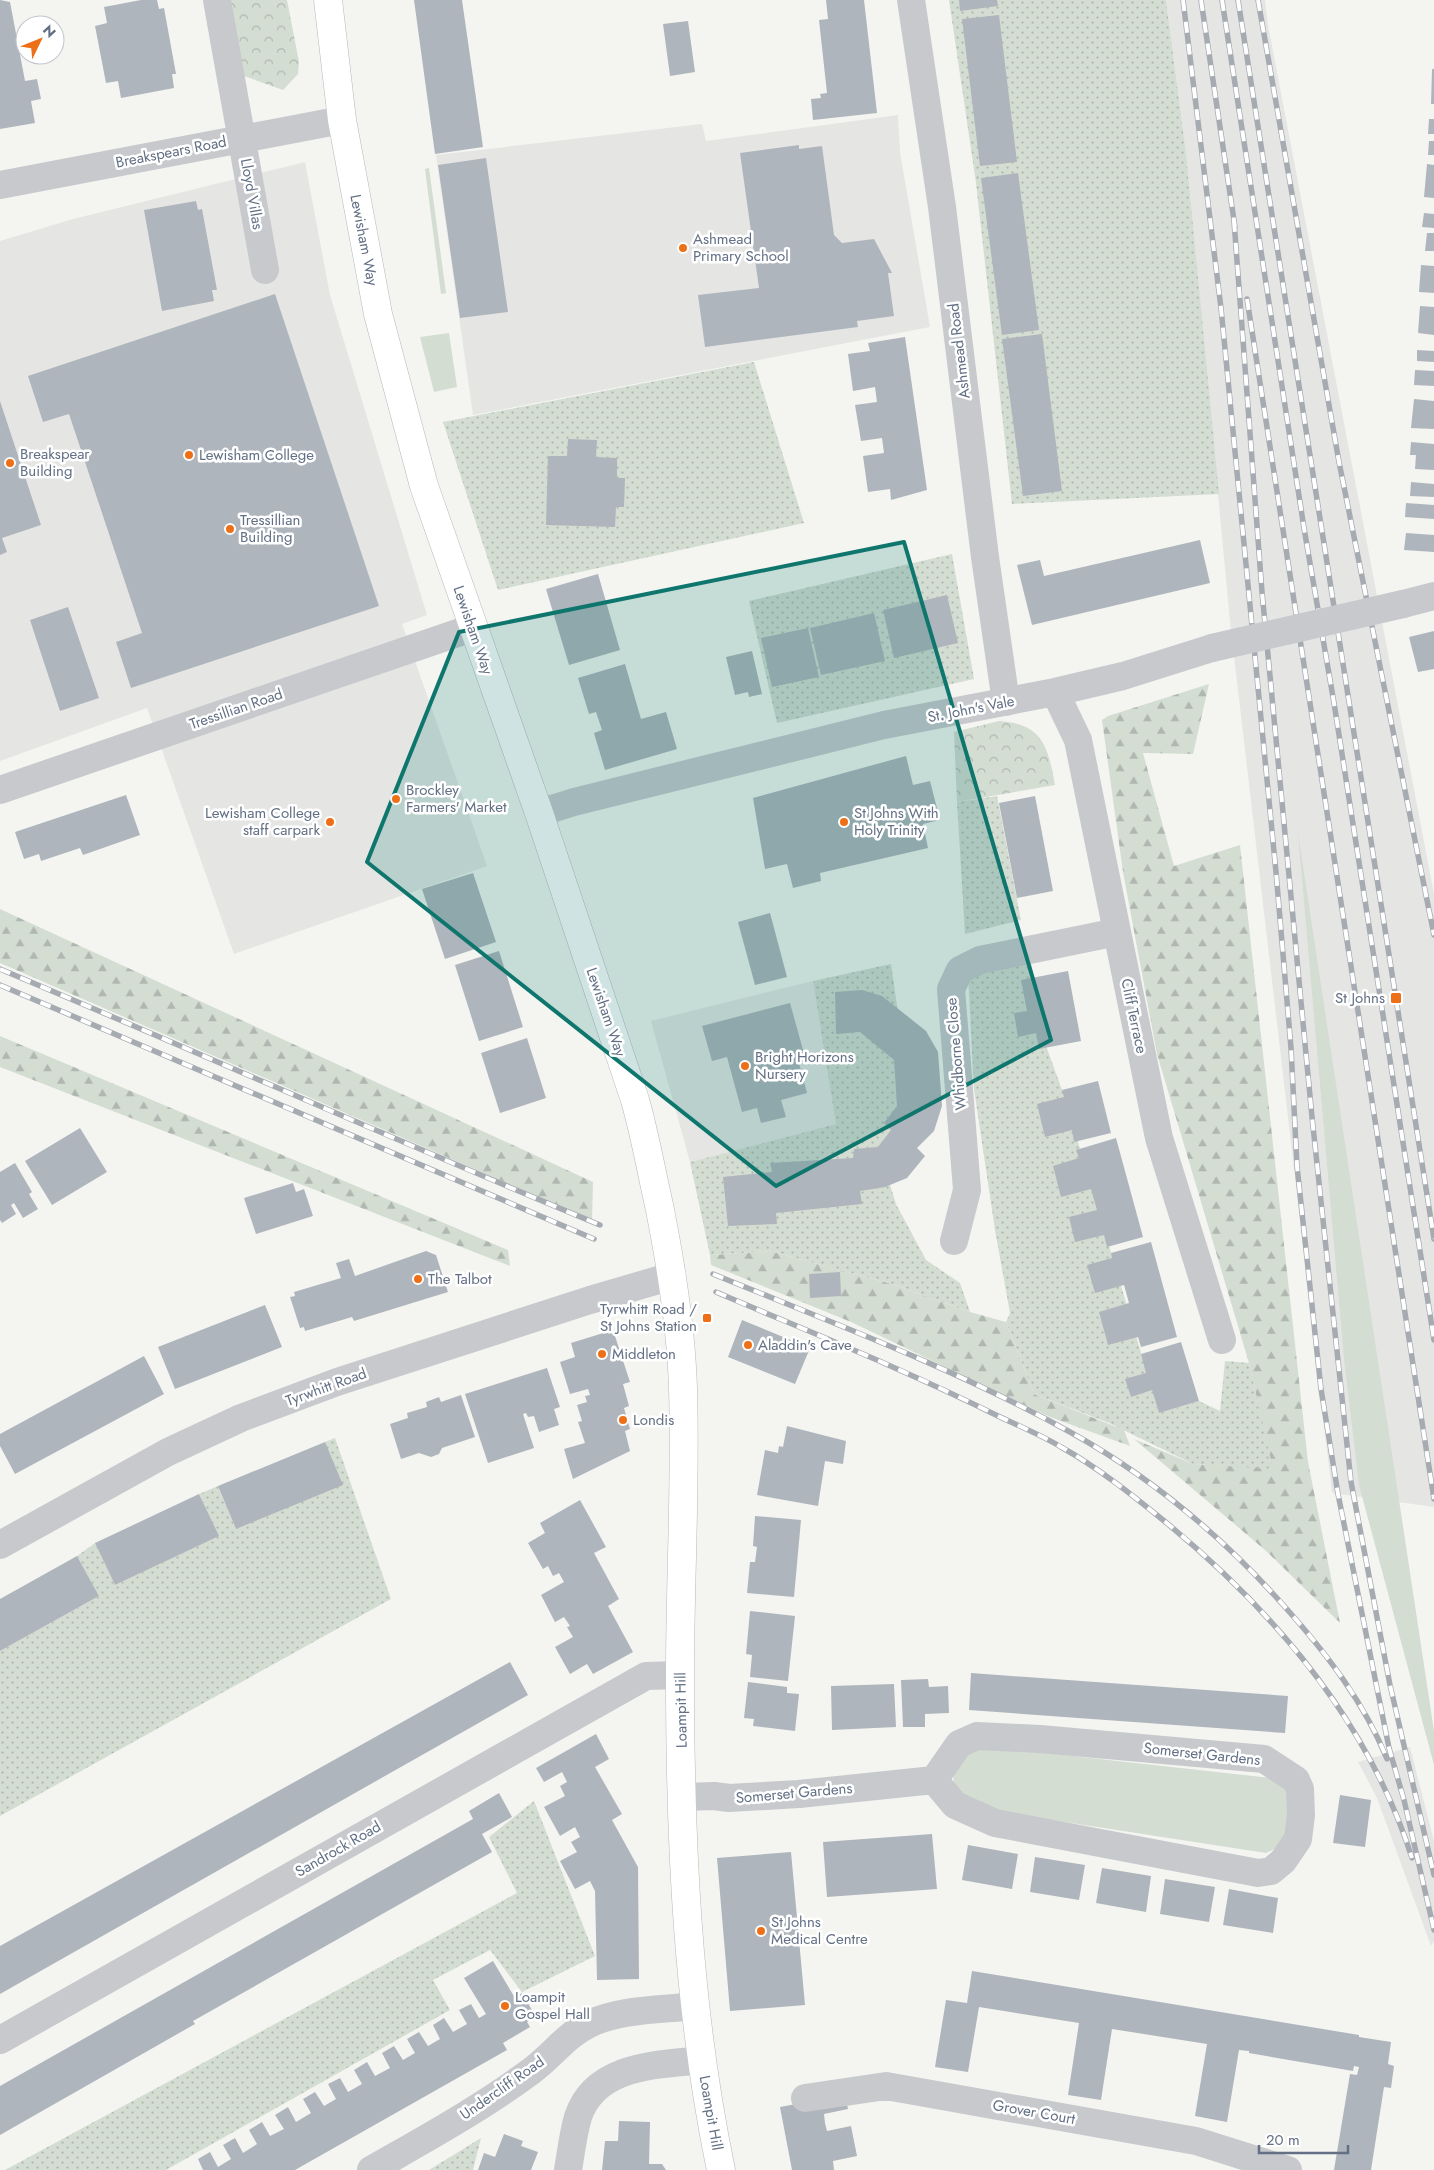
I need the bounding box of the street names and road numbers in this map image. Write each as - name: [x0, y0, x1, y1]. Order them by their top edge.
- street label: Breakspears Road: [114, 130, 228, 174]
- street label: Lloyd Villas: [235, 157, 269, 231]
- street label: Lewisham Way: [344, 192, 384, 288]
- street label: Ashmead Road: [942, 302, 976, 400]
- street label: Lewisham Way: [447, 583, 499, 678]
- street label: Tressillian Road: [186, 683, 286, 735]
- street label: St. John's Vale: [926, 690, 1017, 728]
- street label: Lewisham Way: [580, 965, 632, 1060]
- street label: Cliff Terrace: [1115, 976, 1153, 1056]
- street label: Whidborne Close: [940, 997, 972, 1111]
- street label: Tyrwhitt Road: [282, 1362, 370, 1412]
- street label: Loampit Hill: [669, 1672, 693, 1748]
- street label: Somerset Gardens: [1143, 1737, 1261, 1771]
- street label: Somerset Gardens: [735, 1777, 853, 1809]
- street label: Sandrock Road: [291, 1816, 385, 1882]
- street label: Undercliff Road: [455, 2051, 549, 2125]
- street label: Loampit Hill: [694, 2074, 728, 2152]
- street label: Grover Court: [991, 2094, 1077, 2130]

